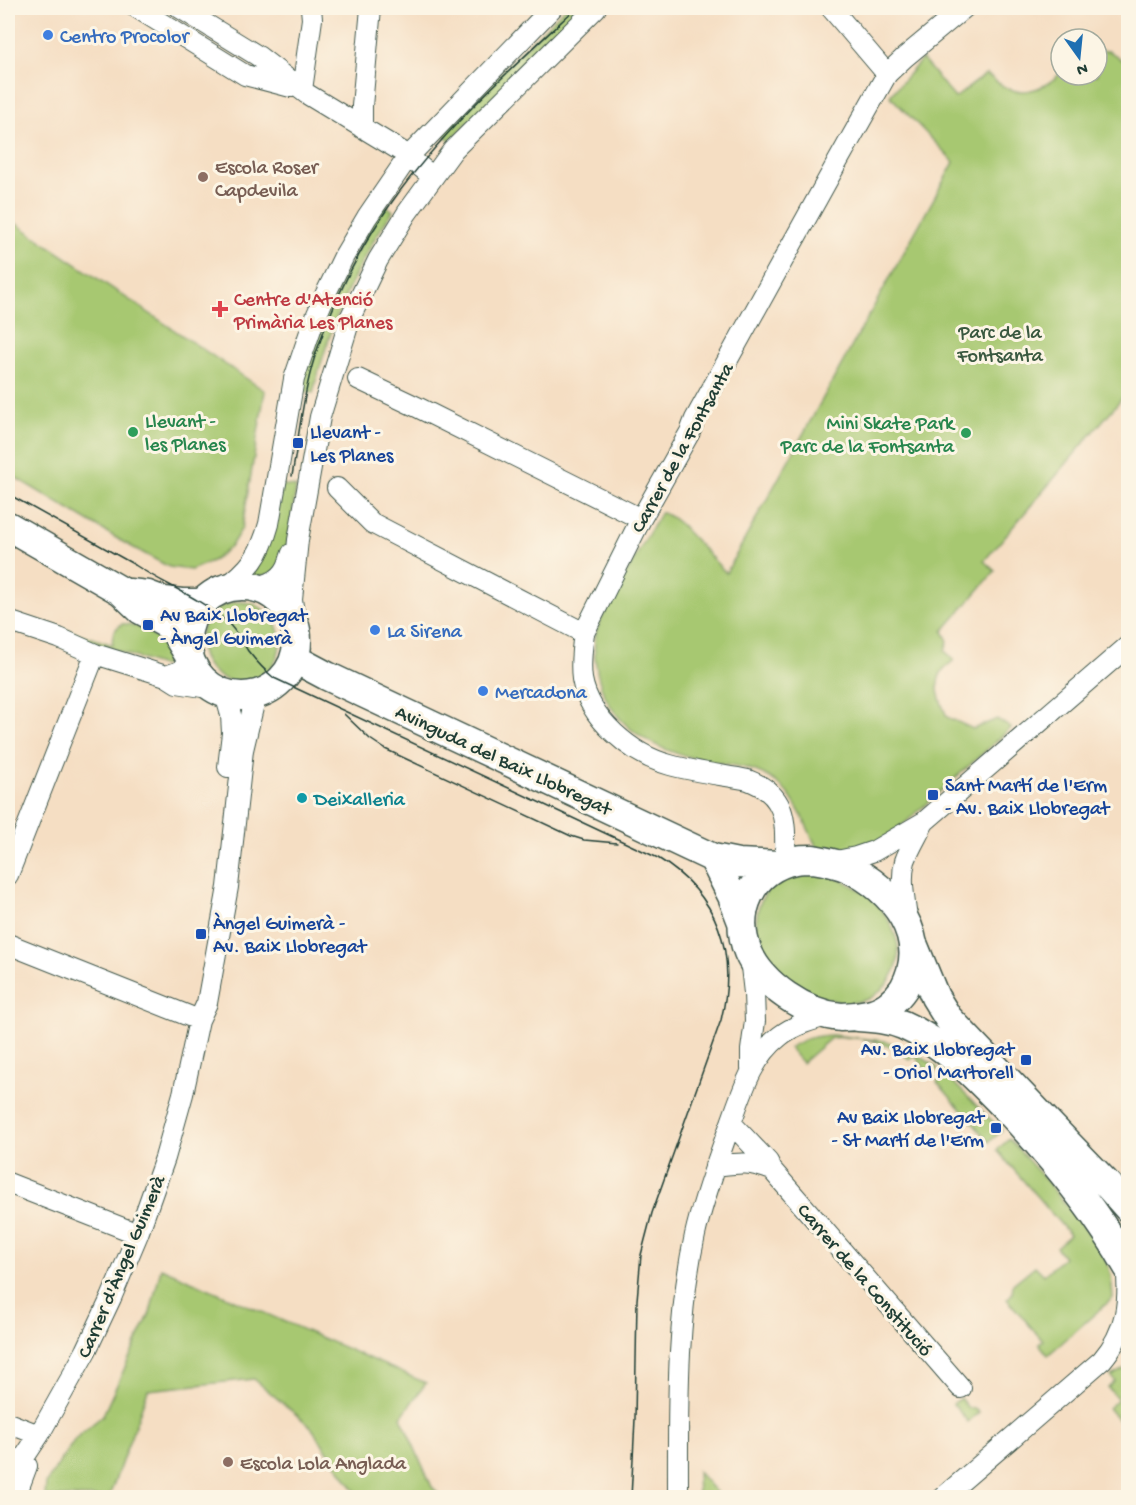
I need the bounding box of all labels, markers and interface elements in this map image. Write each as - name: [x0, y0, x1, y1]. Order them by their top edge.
- place label: Centro Procolor: [60, 27, 190, 50]
- north arrow: [1049, 27, 1109, 87]
- marker: Centro Procolor: [41, 28, 55, 42]
- text: N: [1074, 58, 1089, 79]
- place label: Escola Roser Capdevila: [215, 158, 320, 204]
- marker: Escola Roser Capdevila: [196, 170, 210, 184]
- place label: Centre d'Atenció Primària Les Planes: [233, 290, 393, 336]
- marker: Centre d'Atenció Primària Les Planes: [211, 300, 229, 318]
- park label: Parc de la Fontsanta: [956, 323, 1044, 369]
- street label: Carrer de la Fontsanta: [628, 359, 741, 538]
- place label: Llevant - les Planes: [145, 412, 226, 458]
- place label: Mini Skate Park Parc de la Fontsanta: [780, 414, 956, 460]
- place label: Llevant - Les Planes: [310, 423, 394, 469]
- marker: Llevant - les Planes: [126, 425, 140, 439]
- marker: Mini Skate Park Parc de la Fontsanta: [959, 426, 973, 440]
- marker: Llevant - Les Planes: [291, 436, 305, 450]
- place label: Av Baix Llobregat - Àngel Guimerà: [160, 606, 309, 652]
- marker: Av Baix Llobregat - Àngel Guimerà: [141, 618, 155, 632]
- place label: La Sirena: [387, 622, 463, 645]
- marker: La Sirena: [368, 623, 382, 637]
- place label: Mercadona: [495, 683, 588, 706]
- marker: Mercadona: [476, 684, 490, 698]
- street label: Avinguda del Baix Llobregat: [391, 702, 616, 823]
- place label: Sant Martí de l'Erm - Av. Baix Llobregat: [945, 776, 1111, 822]
- marker: Sant Martí de l'Erm - Av. Baix Llobregat: [926, 788, 940, 802]
- place label: Deixalleria: [312, 790, 406, 813]
- marker: Deixalleria: [295, 791, 309, 805]
- place label: Àngel Guimerà - Av. Baix Llobregat: [213, 912, 368, 960]
- marker: Àngel Guimerà - Av. Baix Llobregat: [194, 927, 208, 941]
- place label: Av. Baix Llobregat - Oriol Martorell: [861, 1040, 1016, 1086]
- marker: Av. Baix Llobregat - Oriol Martorell: [1019, 1053, 1033, 1067]
- place label: Av Baix Llobregat - St Martí de l'Erm: [832, 1108, 986, 1154]
- marker: Av Baix Llobregat - St Martí de l'Erm: [989, 1121, 1003, 1135]
- street label: Carrer d'Àngel Guimerà: [72, 1171, 172, 1362]
- street label: Carrer de la Constitució: [791, 1200, 936, 1362]
- place label: Escola Lola Anglada: [240, 1454, 407, 1477]
- marker: Escola Lola Anglada: [221, 1455, 235, 1469]

